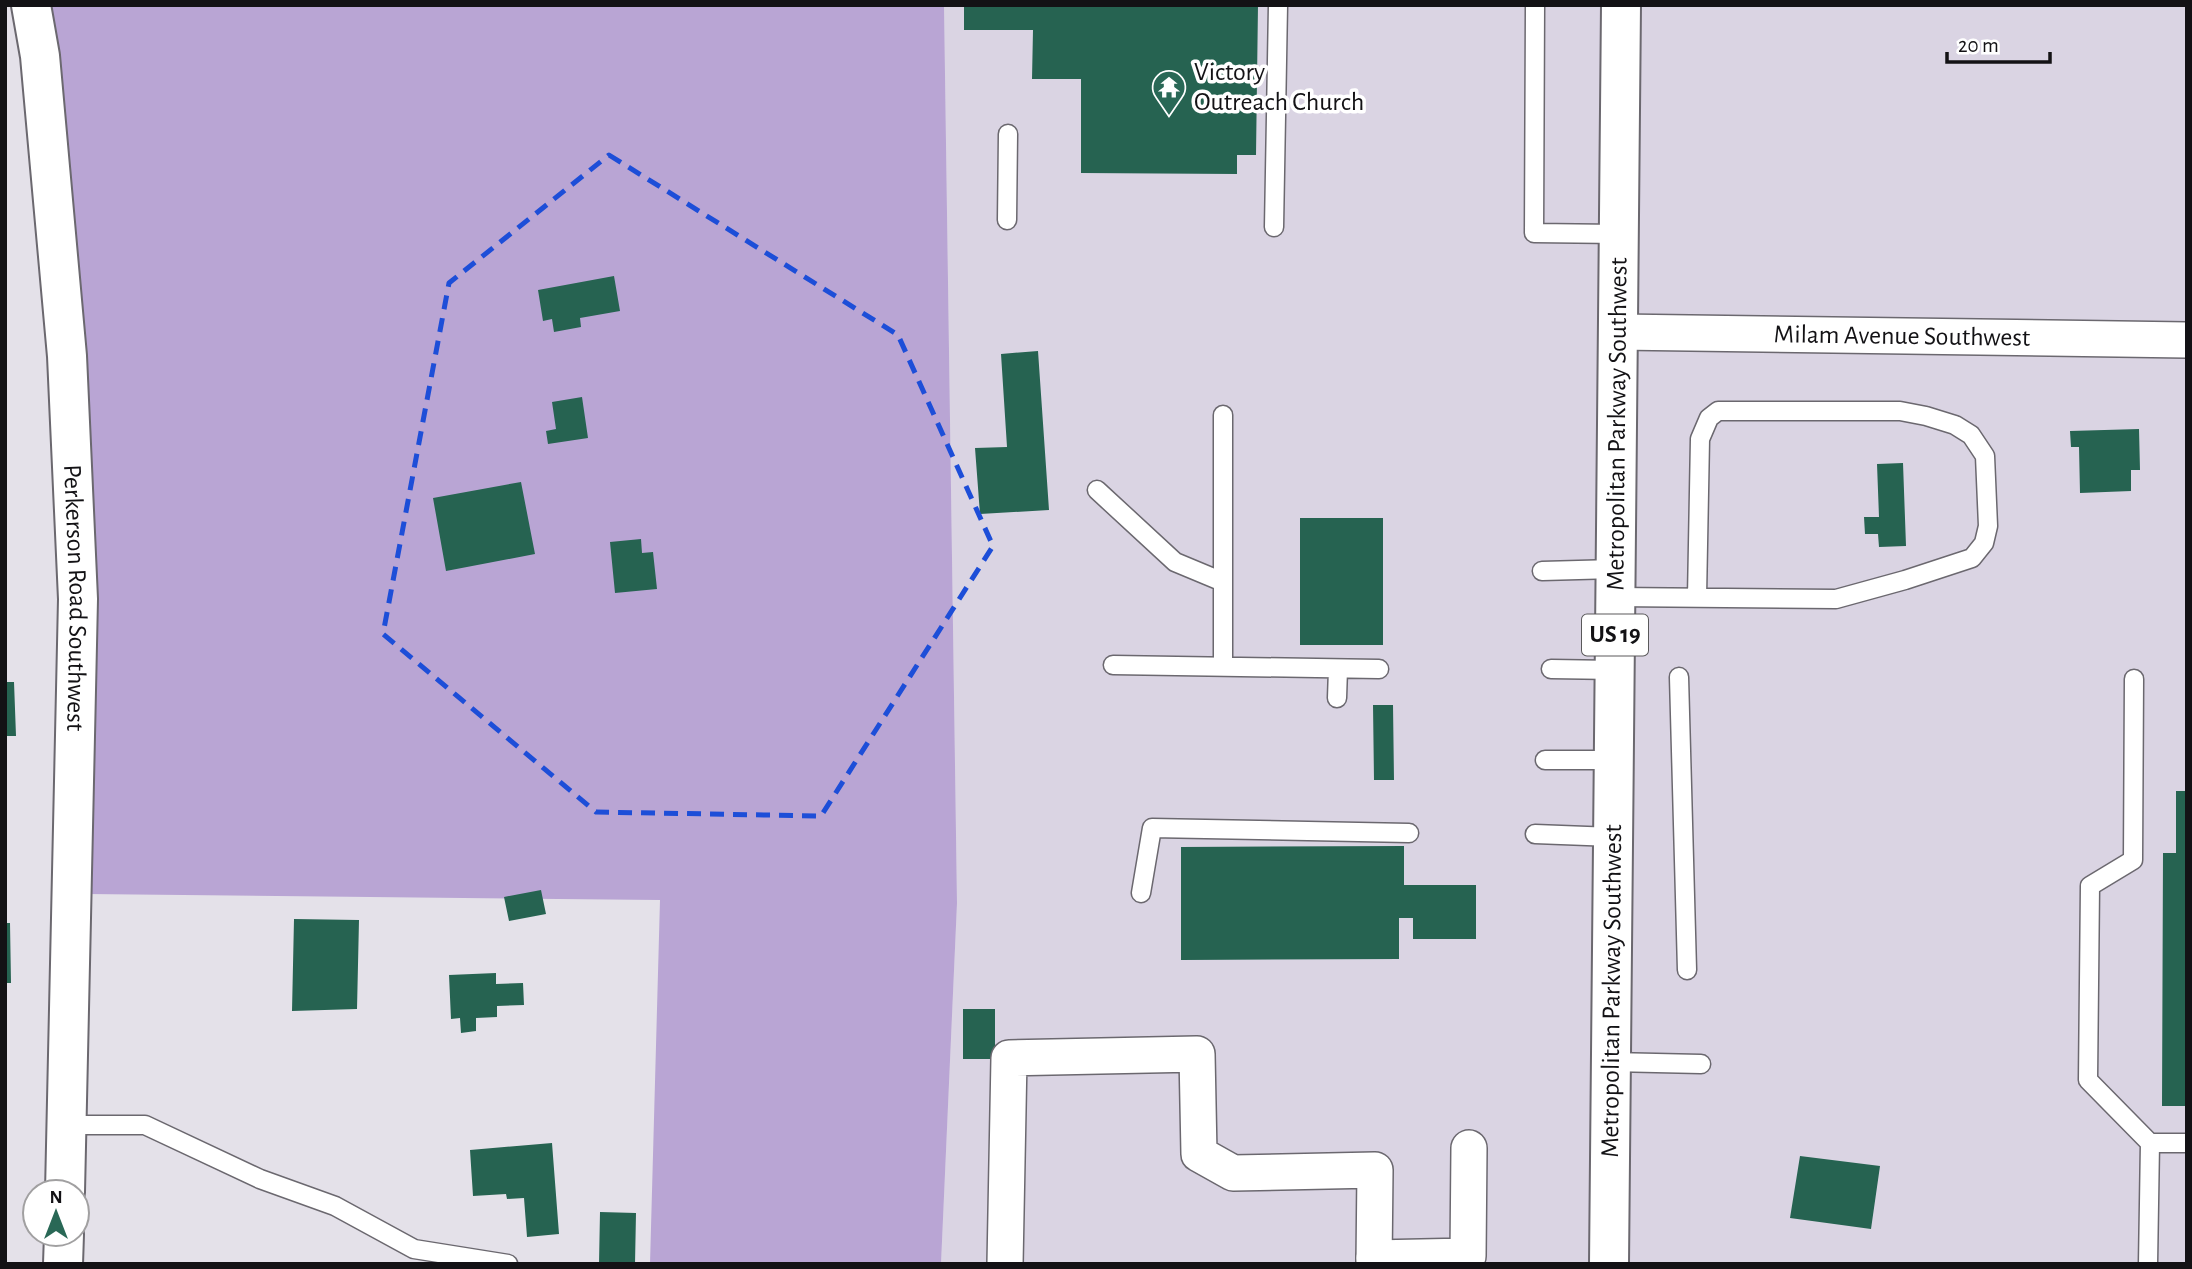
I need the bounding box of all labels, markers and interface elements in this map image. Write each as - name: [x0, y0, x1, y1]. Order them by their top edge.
- scale bar: [1947, 21, 2050, 65]
- text: 20 m: [1958, 35, 1999, 56]
- place label: Victory Outreach Church: [1194, 59, 1364, 115]
- temple icon: Victory Outreach Church: [1150, 68, 1188, 117]
- street label: Metropolitan Parkway Southwest: [1602, 257, 1632, 591]
- street label: Milam Avenue Southwest: [1774, 321, 2030, 351]
- street label: Perkerson Road Southwest: [59, 464, 91, 731]
- road number: US 19: [1582, 614, 1648, 656]
- street label: Metropolitan Parkway Southwest: [1597, 824, 1626, 1158]
- north arrow: [21, 1178, 91, 1248]
- text: N: [49, 1188, 63, 1207]

